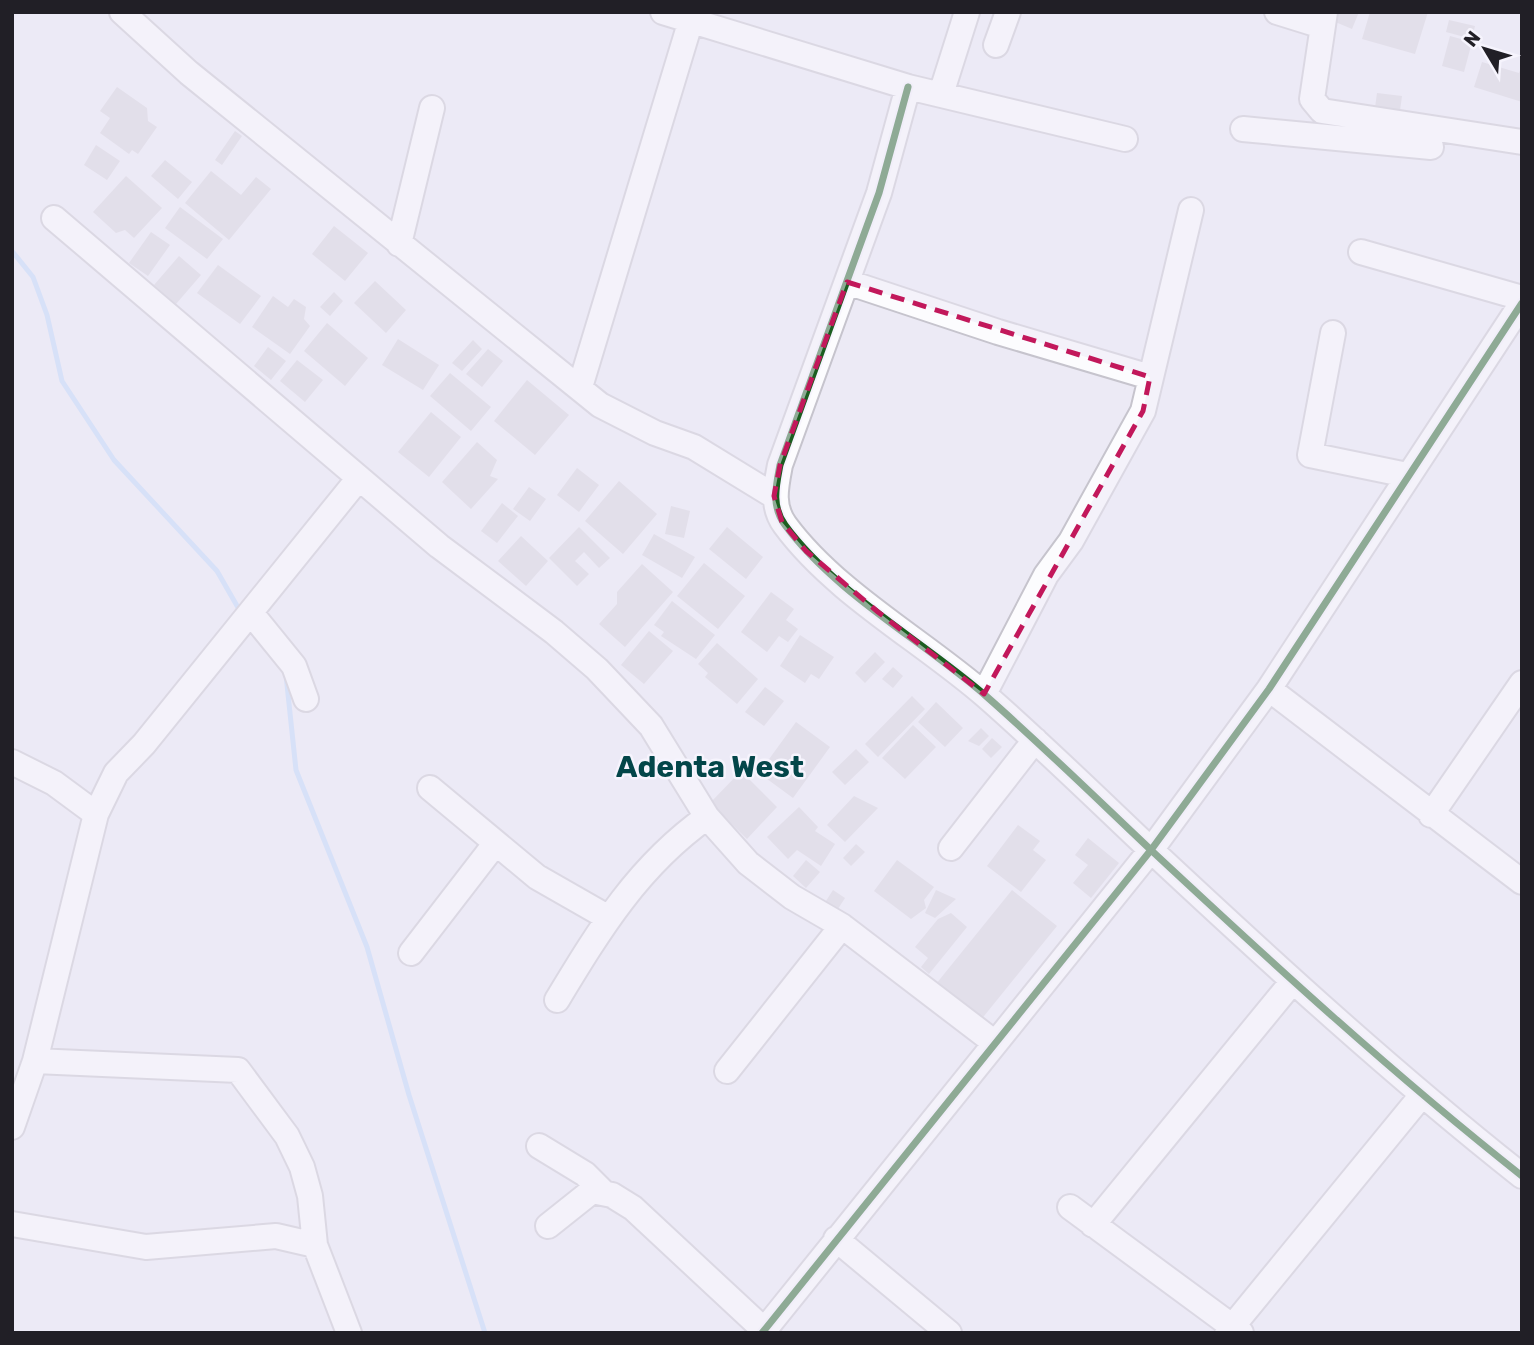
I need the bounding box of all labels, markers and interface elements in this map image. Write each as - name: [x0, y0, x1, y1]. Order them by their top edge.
- north arrow: [1450, 14, 1520, 84]
- text: N: [1459, 26, 1485, 51]
- district label: Adenta West: [616, 749, 804, 785]

